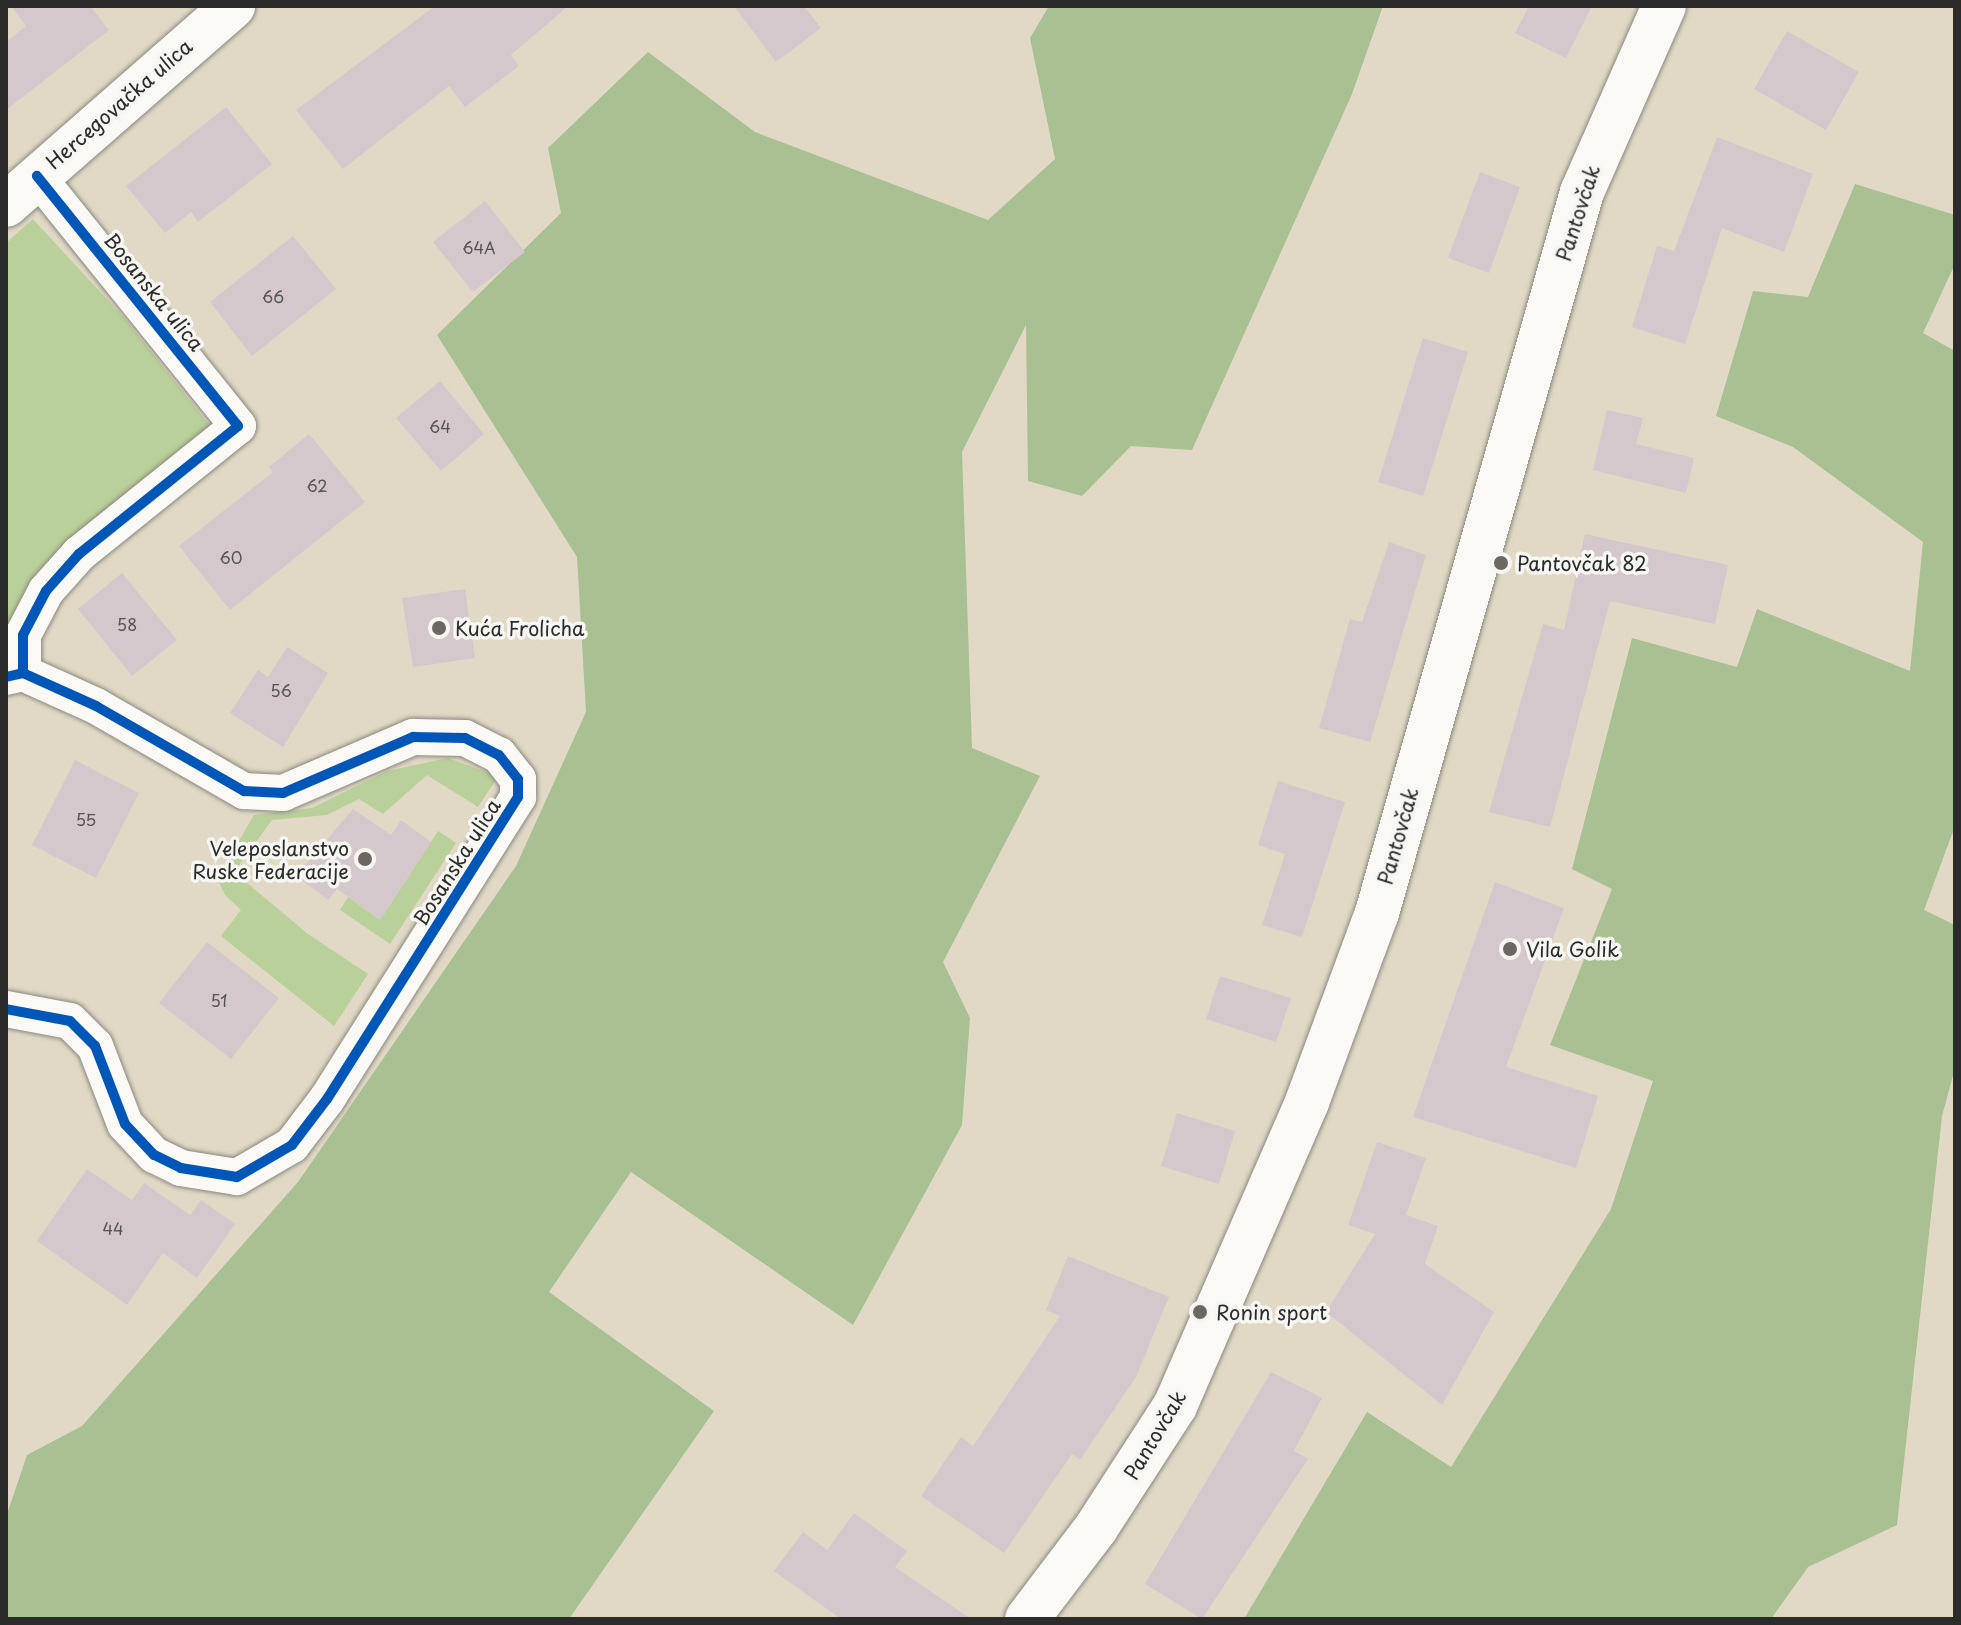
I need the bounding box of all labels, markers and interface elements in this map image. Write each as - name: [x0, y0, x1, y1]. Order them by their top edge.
- street label: Hercegovačka ulica: [40, 33, 198, 175]
- street label: Pantovčak: [1551, 162, 1605, 264]
- street label: Bosanska ulica: [99, 228, 209, 356]
- house number: 64A: [462, 237, 496, 257]
- house number: 66: [262, 286, 284, 306]
- house number: 64: [429, 416, 451, 436]
- house number: 62: [306, 475, 328, 495]
- house number: 60: [220, 547, 242, 567]
- place label: Pantovčak 82: [1517, 551, 1648, 575]
- marker: Pantovčak 82: [1492, 554, 1510, 572]
- house number: 58: [117, 614, 137, 634]
- place label: Kuća Frolicha: [455, 616, 585, 640]
- marker: Kuća Frolicha: [430, 619, 448, 637]
- house number: 56: [270, 680, 292, 700]
- street label: Pantovčak: [1373, 785, 1423, 887]
- street label: Bosanska ulica: [409, 795, 505, 929]
- house number: 55: [76, 809, 96, 829]
- place label: Veleposlanstvo Ruske Federacije: [189, 836, 349, 883]
- marker: Veleposlanstvo Ruske Federacije: [356, 850, 374, 868]
- place label: Vila Golik: [1526, 937, 1620, 961]
- marker: Vila Golik: [1501, 940, 1519, 958]
- house number: 51: [210, 990, 228, 1010]
- house number: 44: [102, 1218, 124, 1238]
- place label: Ronin sport: [1216, 1300, 1326, 1324]
- marker: Ronin sport: [1191, 1303, 1209, 1321]
- street label: Pantovčak: [1119, 1386, 1191, 1484]

